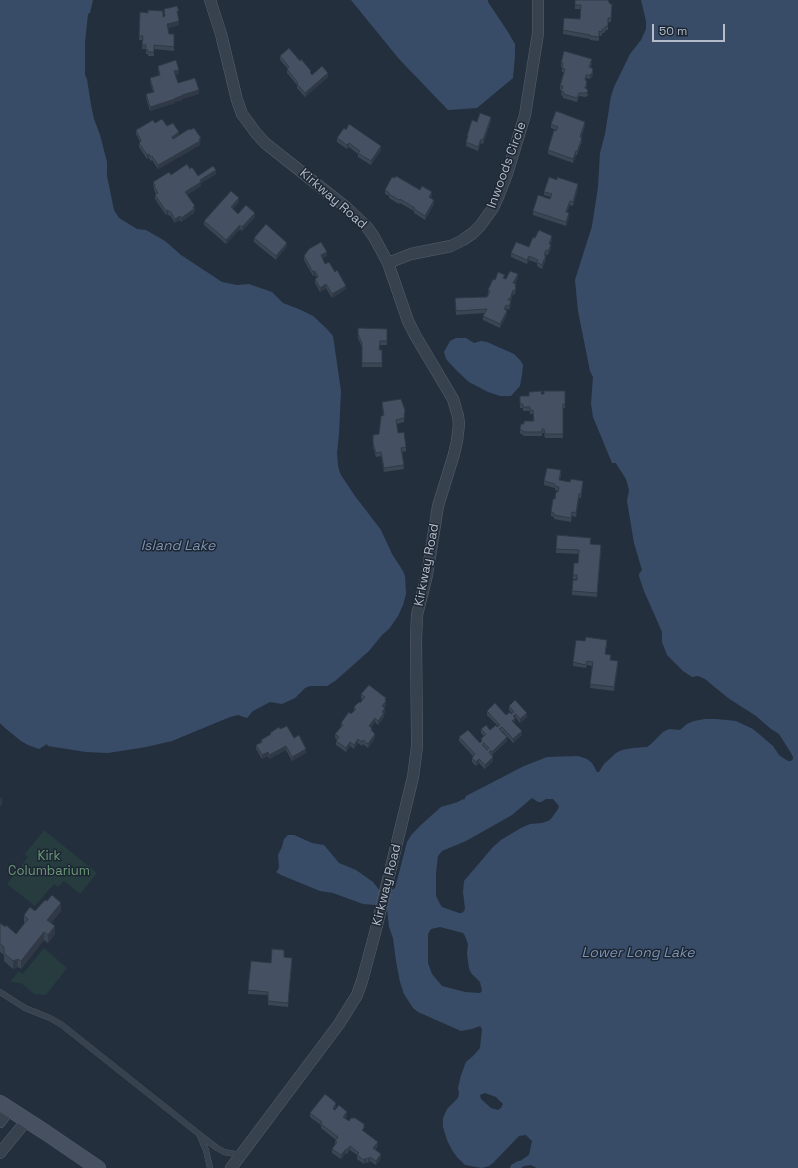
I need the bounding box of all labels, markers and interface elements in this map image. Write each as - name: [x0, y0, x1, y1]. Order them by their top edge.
- scale bar: [654, 16, 727, 42]
- text: 50 m: [659, 23, 687, 39]
- street label: Inwoods Circle: [484, 120, 530, 210]
- street label: Kirkway Road: [296, 166, 370, 232]
- street label: Kirkway Road: [411, 522, 443, 608]
- water label: Island Lake: [141, 538, 215, 554]
- street label: Kirkway Road: [369, 842, 405, 928]
- park label: Kirk Columbarium: [8, 848, 90, 879]
- water label: Lower Long Lake: [582, 945, 694, 961]

